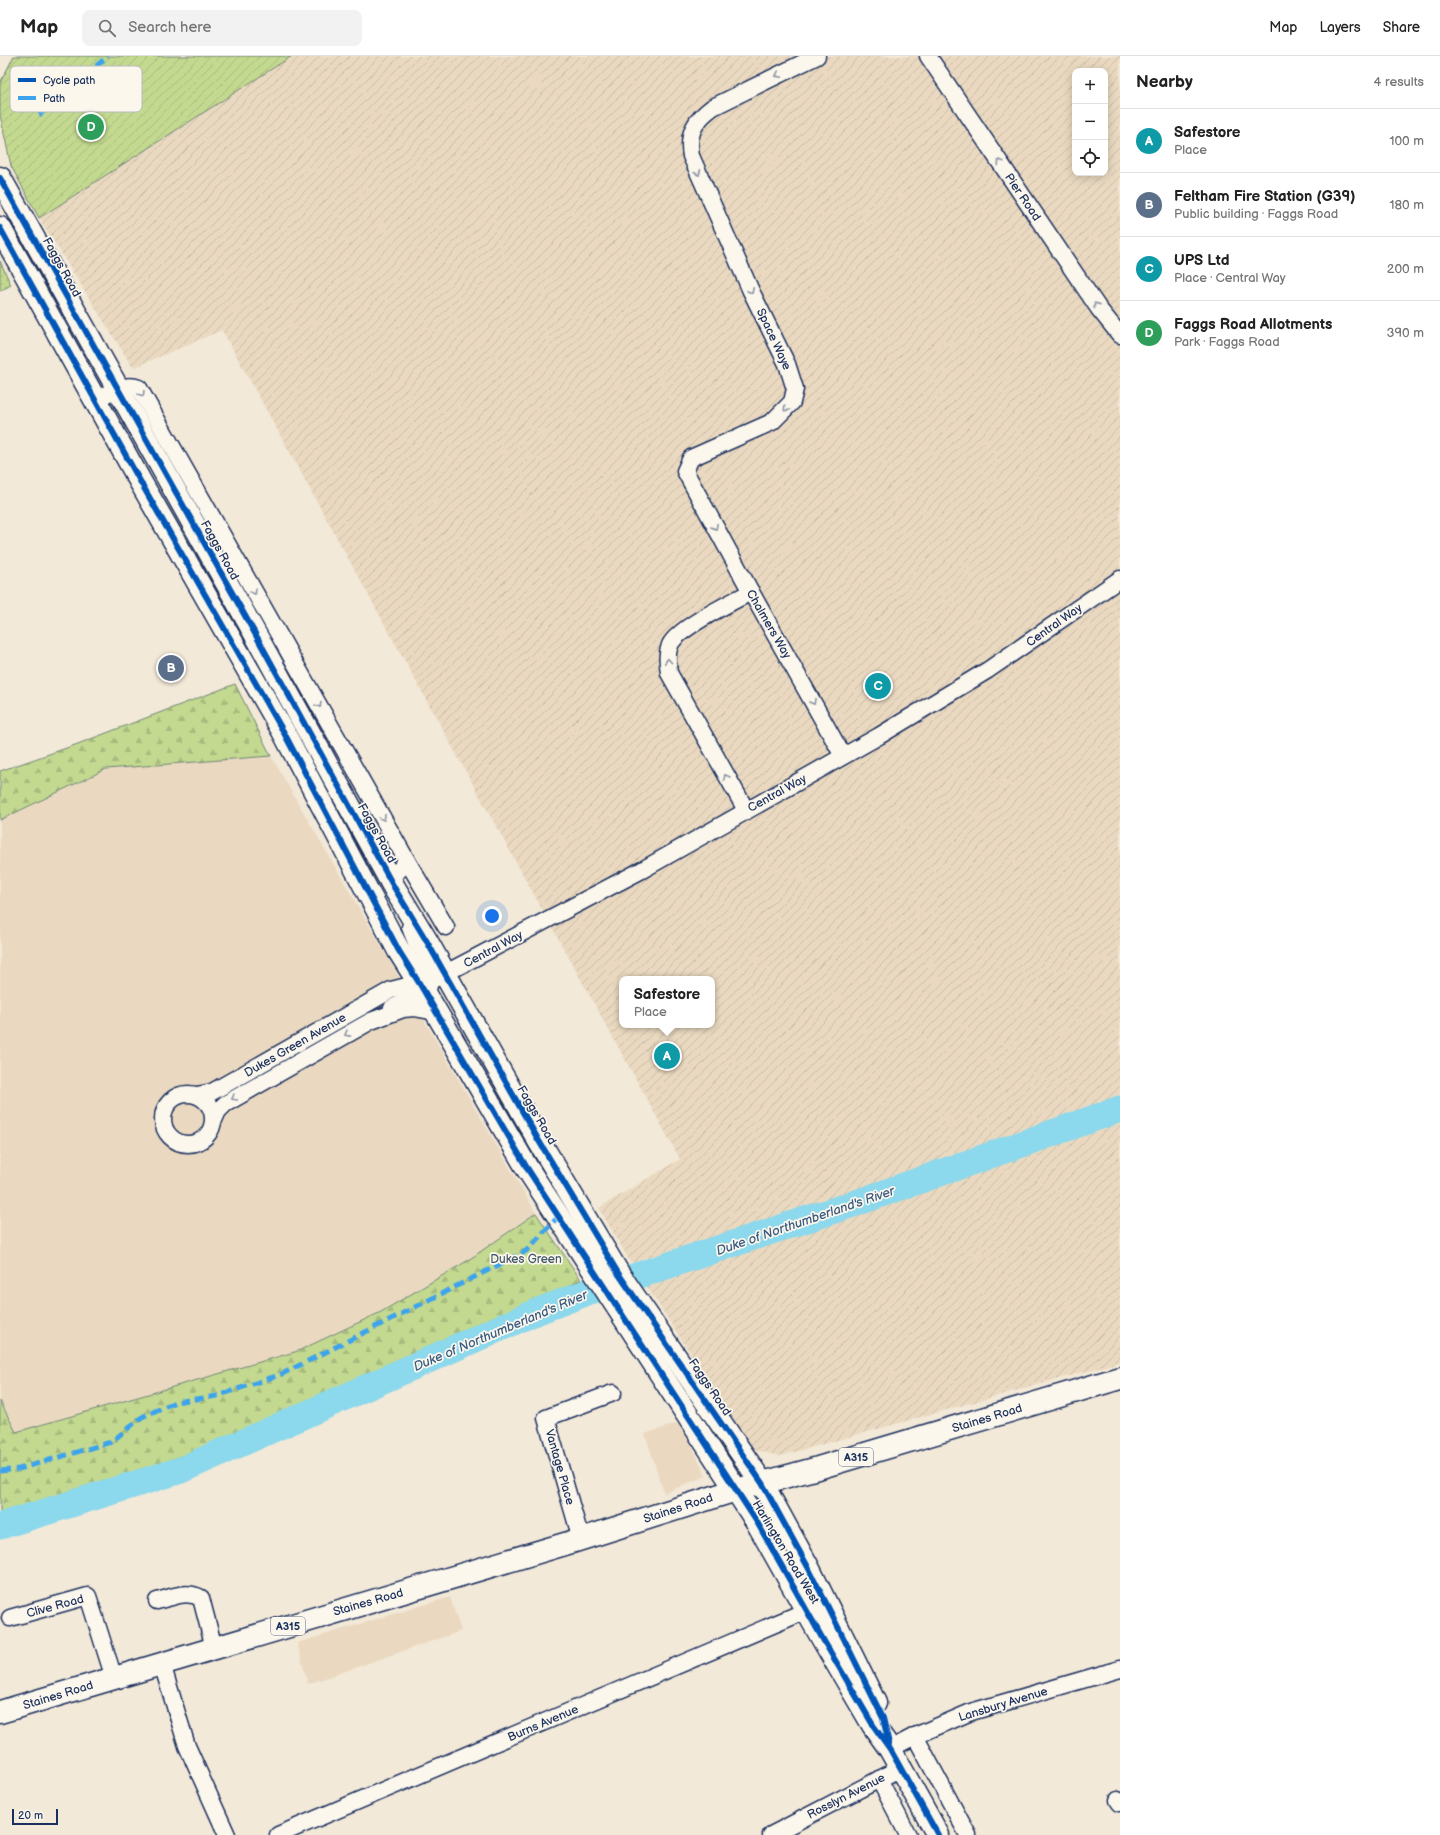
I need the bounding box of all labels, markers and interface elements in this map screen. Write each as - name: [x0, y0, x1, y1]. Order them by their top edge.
- search box: [82, 10, 362, 46]
- text: Map: [20, 16, 58, 39]
- icon: search: [96, 17, 118, 39]
- text: Search here: [128, 18, 211, 37]
- text: Map: [1269, 19, 1297, 36]
- text: Layers: [1319, 19, 1361, 36]
- text: Share: [1383, 19, 1420, 36]
- legend: [10, 66, 142, 112]
- map controls: [1072, 68, 1108, 176]
- button: +: [1072, 68, 1108, 104]
- one-way arrow: [775, 70, 782, 78]
- text: Nearby: [1136, 72, 1193, 92]
- text: Cycle path: [43, 74, 95, 87]
- text: 4 results: [1374, 74, 1424, 90]
- text: Path: [43, 92, 65, 105]
- button: −: [1072, 104, 1108, 140]
- pin: D: [78, 112, 104, 142]
- text: Safestore: [1174, 123, 1240, 142]
- text: A: [1145, 133, 1153, 149]
- text: 100 m: [1389, 133, 1424, 149]
- button: locate: [1072, 140, 1108, 176]
- text: Place: [1174, 142, 1207, 158]
- one-way arrow: [997, 159, 1004, 166]
- one-way arrow: [693, 168, 701, 176]
- street label: Pier Road: [1001, 171, 1044, 224]
- text: Feltham Fire Station (G39): [1174, 187, 1356, 206]
- text: B: [1144, 197, 1154, 213]
- text: 180 m: [1389, 197, 1424, 213]
- text: Public building · Faggs Road: [1174, 206, 1338, 222]
- street label: Faggs Road: [39, 235, 84, 300]
- text: UPS Ltd: [1174, 251, 1229, 270]
- text: C: [1144, 261, 1154, 277]
- text: 200 m: [1387, 261, 1424, 277]
- text: Place · Central Way: [1174, 270, 1286, 286]
- one-way arrow: [746, 287, 754, 294]
- one-way arrow: [1094, 302, 1101, 309]
- street label: Space Waye: [753, 306, 794, 372]
- text: Faggs Road Allotments: [1174, 315, 1332, 334]
- text: D: [1144, 325, 1154, 341]
- text: 390 m: [1387, 325, 1424, 341]
- text: Park · Faggs Road: [1174, 334, 1280, 350]
- one-way arrow: [137, 389, 144, 396]
- one-way arrow: [783, 404, 791, 412]
- street label: Faggs Road: [197, 518, 242, 583]
- one-way arrow: [710, 523, 717, 530]
- street label: Chalmers Way: [743, 587, 795, 662]
- one-way arrow: [250, 588, 257, 595]
- street label: Central Way: [1023, 600, 1086, 650]
- pin: B: [158, 653, 184, 683]
- one-way arrow: [663, 658, 672, 665]
- pin: C: [865, 671, 891, 701]
- one-way arrow: [809, 698, 816, 705]
- one-way arrow: [314, 701, 321, 708]
- street label: Central Way: [745, 771, 810, 816]
- one-way arrow: [724, 773, 731, 781]
- street label: Faggs Road: [354, 801, 399, 866]
- one-way arrow: [378, 814, 385, 821]
- your location: [482, 906, 502, 926]
- street label: Central Way: [461, 927, 526, 971]
- popup: [619, 976, 715, 1028]
- text: Safestore: [634, 985, 700, 1004]
- text: Place: [634, 1004, 667, 1020]
- street label: Dukes Green Avenue: [242, 1010, 349, 1081]
- one-way arrow: [344, 1029, 352, 1037]
- pin: A: [654, 1041, 680, 1071]
- street label: Faggs Road: [514, 1083, 560, 1148]
- one-way arrow: [231, 1094, 238, 1101]
- water label: Duke of Northumberland's River: [714, 1182, 898, 1259]
- park label: Dukes Green: [490, 1252, 562, 1267]
- water label: Duke of Northumberland's River: [411, 1286, 591, 1375]
- street label: Faggs Road: [685, 1356, 734, 1419]
- street label: Staines Road: [950, 1401, 1024, 1436]
- street label: Vantage Place: [542, 1428, 577, 1507]
- road number: A315: [839, 1448, 873, 1466]
- street label: Staines Road: [641, 1490, 715, 1527]
- street label: Harlington Road West: [749, 1498, 823, 1607]
- street label: Staines Road: [331, 1585, 405, 1620]
- street label: Clive Road: [25, 1592, 85, 1621]
- road number: A315: [271, 1617, 305, 1635]
- street label: Staines Road: [21, 1678, 95, 1713]
- street label: Lansbury Avenue: [957, 1684, 1050, 1725]
- street label: Burns Avenue: [506, 1702, 581, 1745]
- street label: Rosslyn Avenue: [805, 1770, 888, 1823]
- scale bar: [12, 1807, 58, 1826]
- text: 20 m: [18, 1809, 43, 1822]

